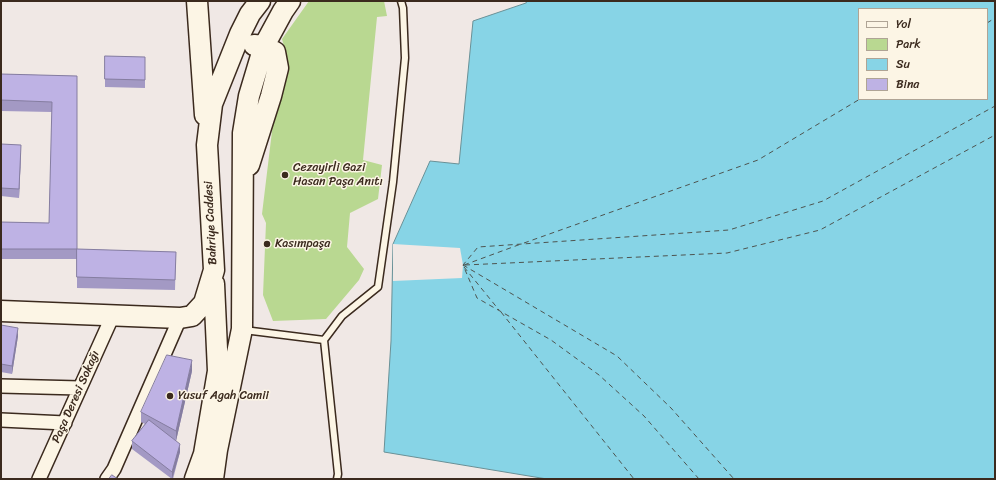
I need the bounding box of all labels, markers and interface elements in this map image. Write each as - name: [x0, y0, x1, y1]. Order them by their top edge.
- legend: [858, 8, 988, 100]
- text: Yol: [896, 13, 911, 35]
- text: Park: [896, 33, 921, 55]
- text: Su: [896, 53, 910, 75]
- text: Bina: [896, 73, 919, 95]
- place label: Cezayirli Gazi Hasan Paşa Anıtı: [293, 161, 383, 189]
- marker: Cezayirli Gazi Hasan Paşa Anıtı: [280, 170, 290, 180]
- street label: Bahriye Caddesi: [202, 181, 220, 265]
- place label: Kasımpaşa: [275, 237, 330, 251]
- marker: Kasımpaşa: [262, 239, 272, 249]
- street label: Paşa Deresi Sokağı: [49, 349, 103, 445]
- place label: Yusuf Agah Camii: [178, 389, 269, 403]
- marker: Yusuf Agah Camii: [165, 391, 175, 401]

